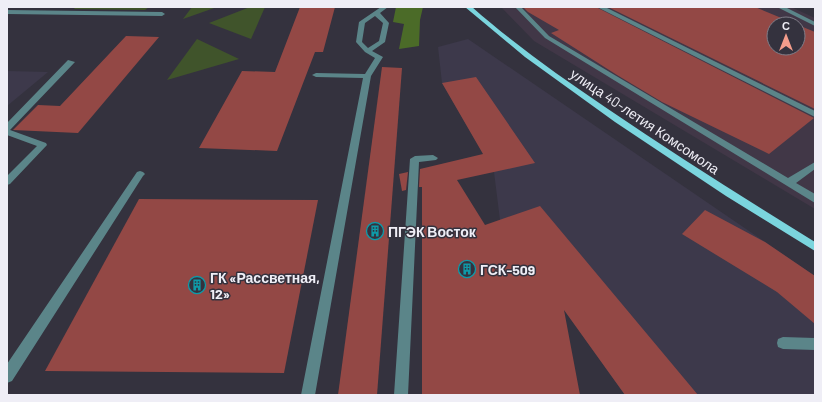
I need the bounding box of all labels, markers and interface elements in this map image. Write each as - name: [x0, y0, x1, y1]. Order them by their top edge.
- north arrow: [766, 16, 806, 56]
- text: С: [782, 19, 790, 32]
- street label: улица 40-летия Комсомола: [567, 65, 723, 177]
- building icon: ПГЭК Восток: [365, 221, 385, 241]
- place label: ПГЭК Восток: [388, 223, 477, 240]
- building icon: ГСК-509: [457, 259, 477, 279]
- place label: ГСК-509: [480, 261, 535, 278]
- place label: ГК «Рассветная, 12»: [210, 269, 320, 302]
- building icon: ГК «Рассветная, 12»: [187, 275, 207, 295]

